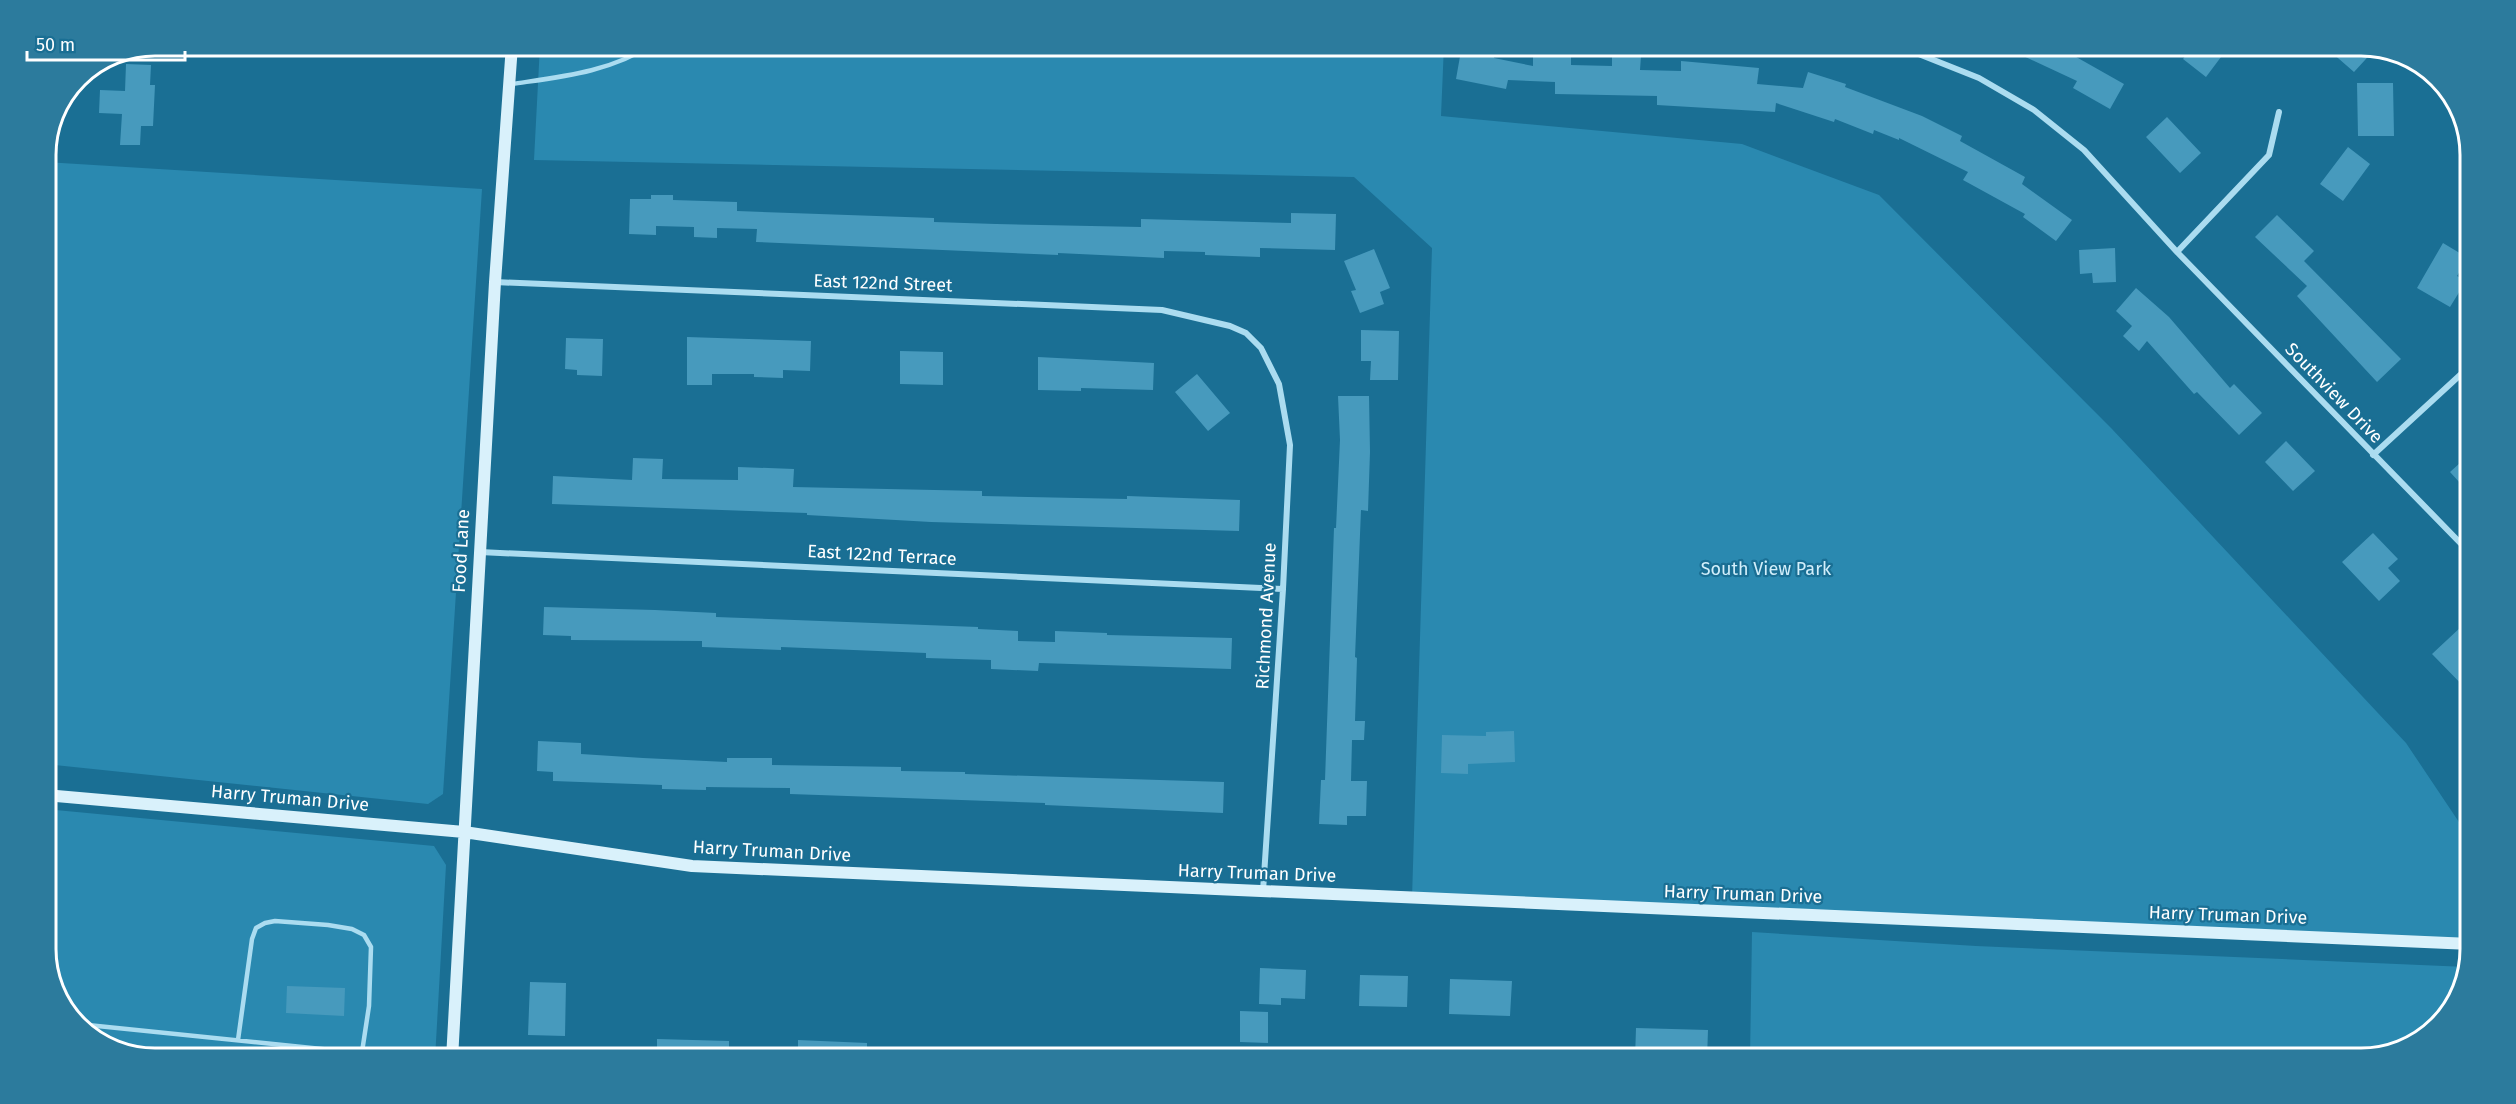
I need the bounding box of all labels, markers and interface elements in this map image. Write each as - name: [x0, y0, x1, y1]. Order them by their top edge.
- scale bar: [27, 24, 184, 62]
- text: 50 m: [36, 34, 75, 56]
- street label: East 122nd Street: [813, 270, 953, 296]
- street label: Southview Drive: [2280, 338, 2388, 448]
- street label: Food Lane: [448, 509, 474, 593]
- street label: East 122nd Terrace: [807, 540, 957, 570]
- street label: Richmond Avenue: [1251, 542, 1281, 690]
- park label: South View Park: [1701, 558, 1832, 580]
- street label: Harry Truman Drive: [210, 780, 370, 816]
- street label: Harry Truman Drive: [692, 836, 852, 866]
- street label: Harry Truman Drive: [1177, 859, 1337, 887]
- street label: Harry Truman Drive: [1663, 880, 1823, 908]
- street label: Harry Truman Drive: [2148, 901, 2308, 929]

